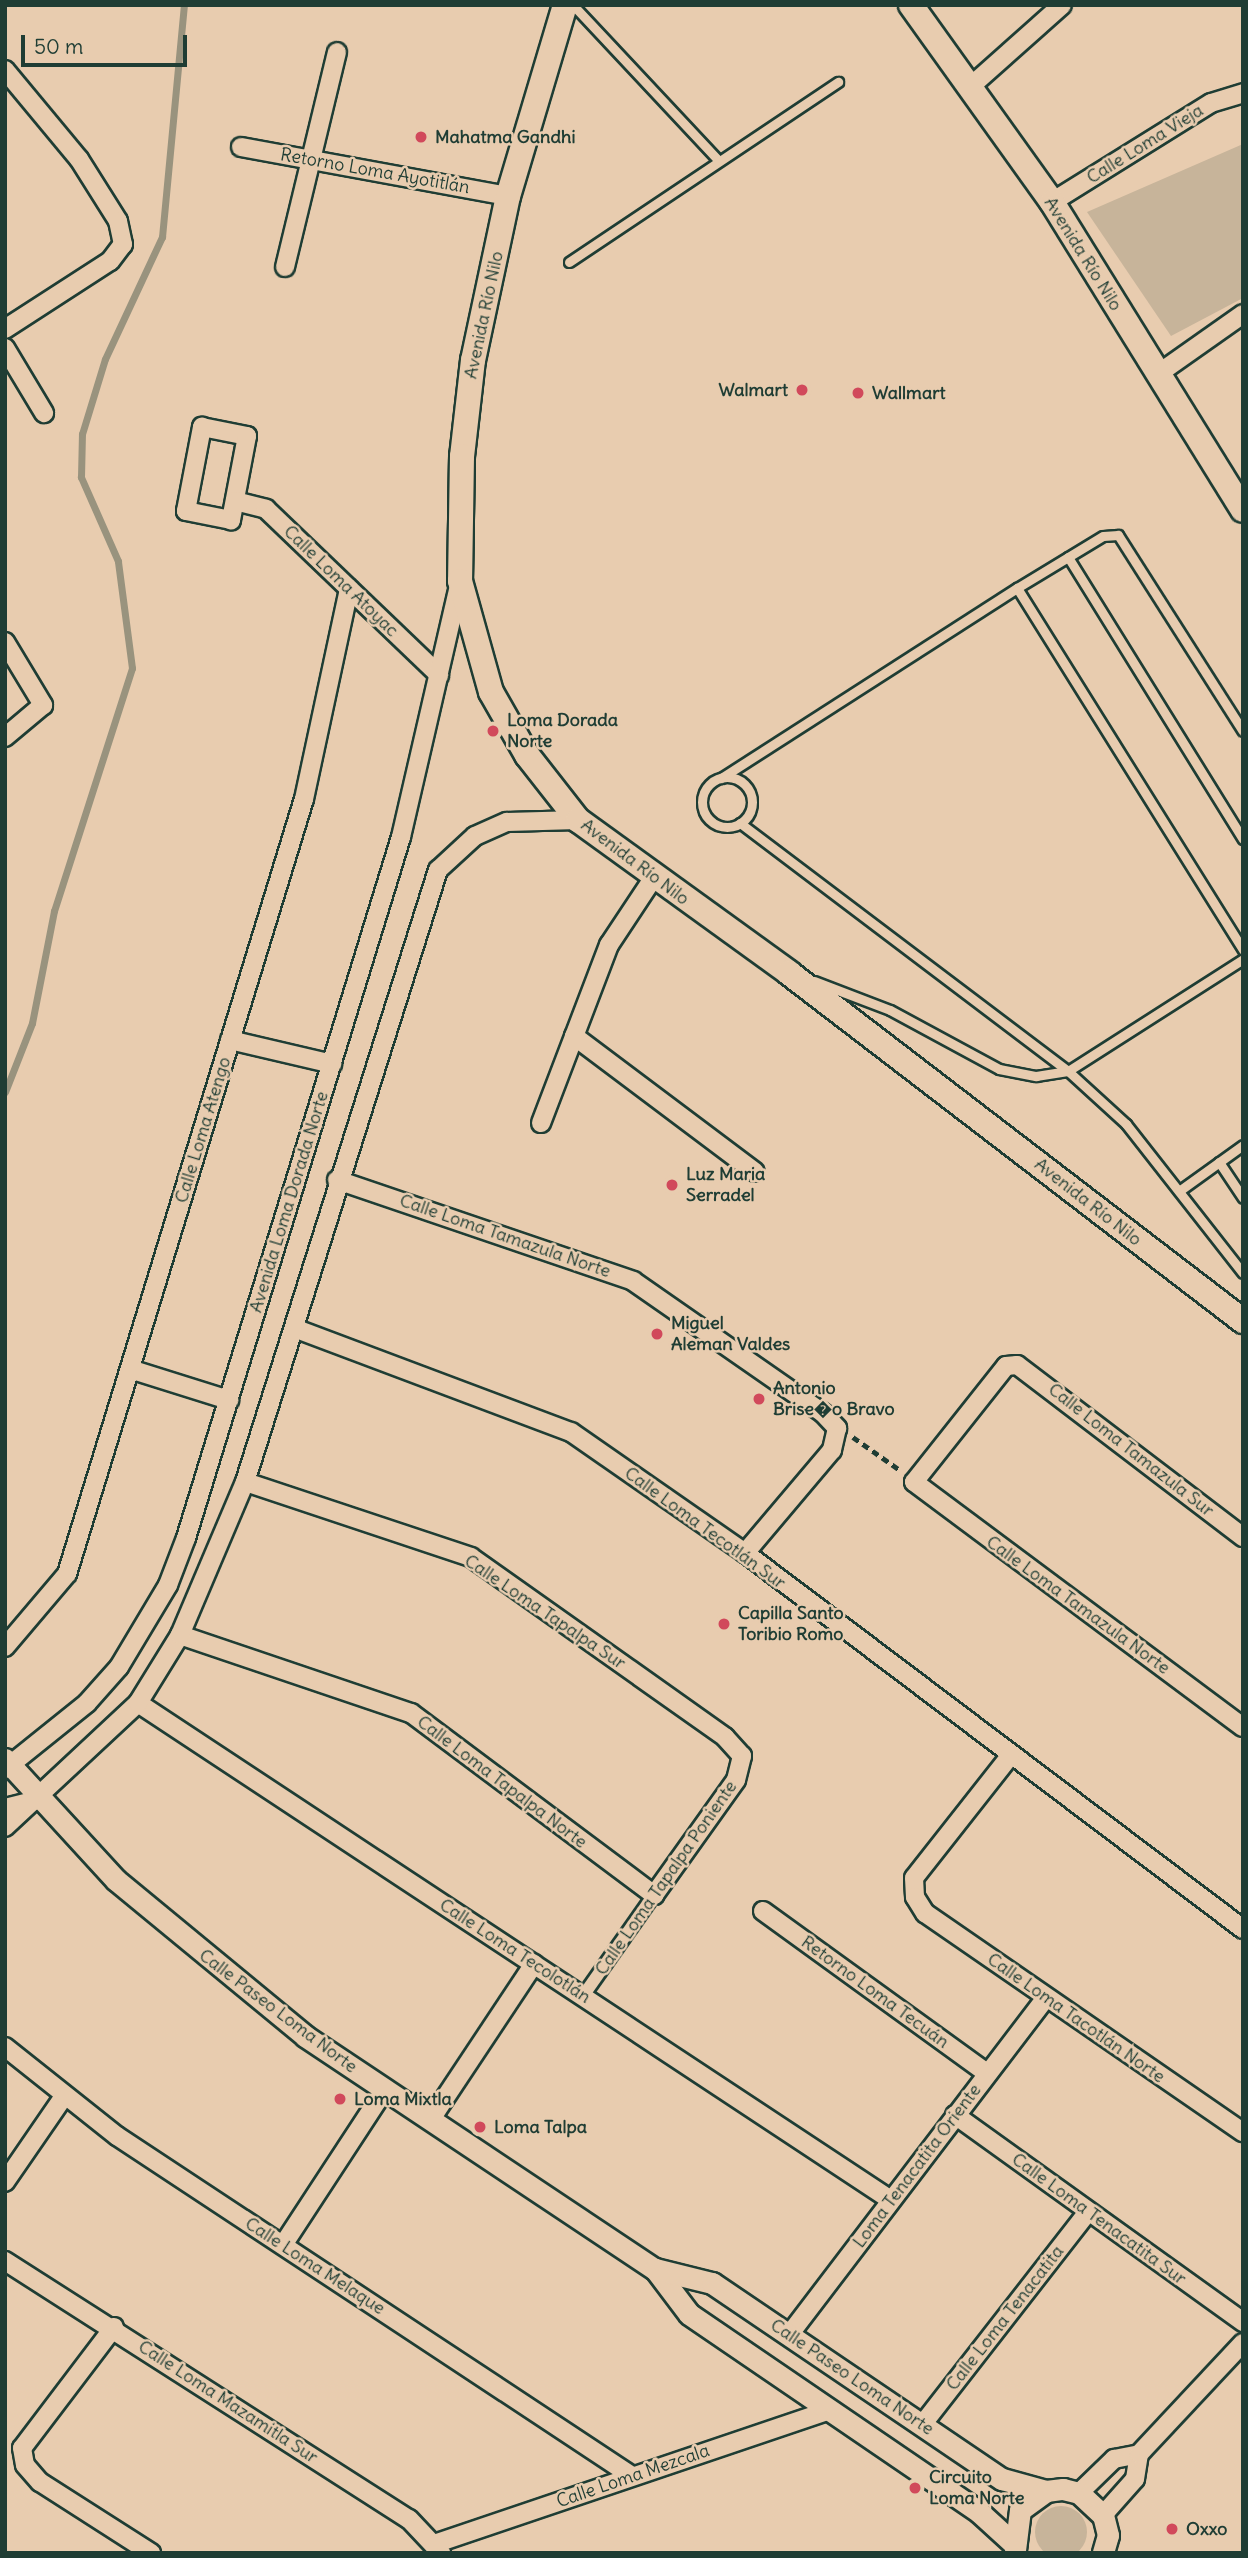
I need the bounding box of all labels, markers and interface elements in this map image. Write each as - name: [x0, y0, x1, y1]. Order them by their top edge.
- scale bar: [24, 21, 191, 65]
- text: 50 m: [34, 33, 83, 60]
- street label: Calle Loma Vieja: [1083, 100, 1207, 188]
- place label: Mahatma Gandhi: [435, 126, 576, 148]
- marker: Mahatma Gandhi: [413, 129, 429, 145]
- street label: Retorno Loma Ayotitlán: [279, 144, 471, 198]
- street label: Avenida Río Nilo: [1039, 193, 1127, 315]
- street label: Avenida Río Nilo: [460, 249, 508, 381]
- place label: Walmart: [718, 379, 788, 401]
- marker: Walmart: [794, 382, 810, 398]
- place label: Wallmart: [872, 382, 946, 404]
- marker: Wallmart: [850, 385, 866, 401]
- street label: Calle Loma Atoyac: [279, 521, 403, 641]
- place label: Loma Dorada Norte: [507, 710, 618, 752]
- marker: Loma Dorada Norte: [485, 723, 501, 739]
- street label: Avenida Río Nilo: [577, 814, 693, 910]
- street label: Calle Loma Atengo: [171, 1054, 235, 1206]
- street label: Avenida Loma Dorada Norte: [245, 1089, 333, 1315]
- street label: Avenida Río Nilo: [1030, 1154, 1146, 1250]
- place label: Luz Maria Serradel: [686, 1164, 765, 1206]
- marker: Luz Maria Serradel: [664, 1177, 680, 1193]
- street label: Calle Loma Tamazula Norte: [397, 1190, 613, 1282]
- place label: Miguel Aleman Valdes: [671, 1313, 790, 1356]
- marker: Miguel Aleman Valdes: [649, 1326, 665, 1342]
- place label: Antonio Brise�o Bravo: [773, 1378, 895, 1420]
- street label: Calle Loma Tamazula Sur: [1044, 1379, 1218, 1521]
- marker: Antonio Brise�o Bravo: [751, 1391, 767, 1407]
- street label: Calle Loma Tecotlán Sur: [620, 1462, 790, 1594]
- street label: Calle Loma Tamazula Norte: [982, 1531, 1174, 1679]
- street label: Calle Loma Tapalpa Sur: [460, 1550, 630, 1674]
- place label: Capilla Santo Toribio Romo: [738, 1603, 844, 1646]
- marker: Capilla Santo Toribio Romo: [716, 1616, 732, 1632]
- street label: Calle Loma Tapalpa Norte: [413, 1711, 591, 1853]
- street label: Calle Loma Tapalpa Poniente: [590, 1777, 742, 1979]
- street label: Calle Loma Tecolotlán: [435, 1894, 595, 2008]
- street label: Retorno Loma Tecuán: [797, 1931, 953, 2053]
- street label: Calle Paseo Loma Norte: [195, 1945, 361, 2077]
- street label: Calle Loma Tacotlán Norte: [983, 1948, 1169, 2088]
- street label: Loma Tenacatita Oriente: [848, 2080, 986, 2252]
- place label: Loma Mixtla: [354, 2088, 452, 2110]
- marker: Loma Mixtla: [332, 2091, 348, 2107]
- place label: Loma Talpa: [494, 2116, 587, 2138]
- marker: Loma Talpa: [472, 2119, 488, 2135]
- street label: Calle Loma Tenacatita Sur: [1008, 2148, 1190, 2290]
- street label: Calle Loma Melaque: [241, 2213, 389, 2319]
- street label: Calle Loma Tenacatita: [942, 2241, 1068, 2395]
- street label: Calle Paseo Loma Norte: [766, 2314, 938, 2440]
- street label: Calle Loma Mazamitla Sur: [134, 2336, 322, 2468]
- street label: Calle Loma Mezcala: [554, 2440, 712, 2512]
- place label: Circuito Loma Norte: [929, 2467, 1024, 2510]
- marker: Circuito Loma Norte: [907, 2480, 923, 2496]
- place label: Oxxo: [1186, 2518, 1227, 2540]
- marker: Oxxo: [1164, 2521, 1180, 2537]

